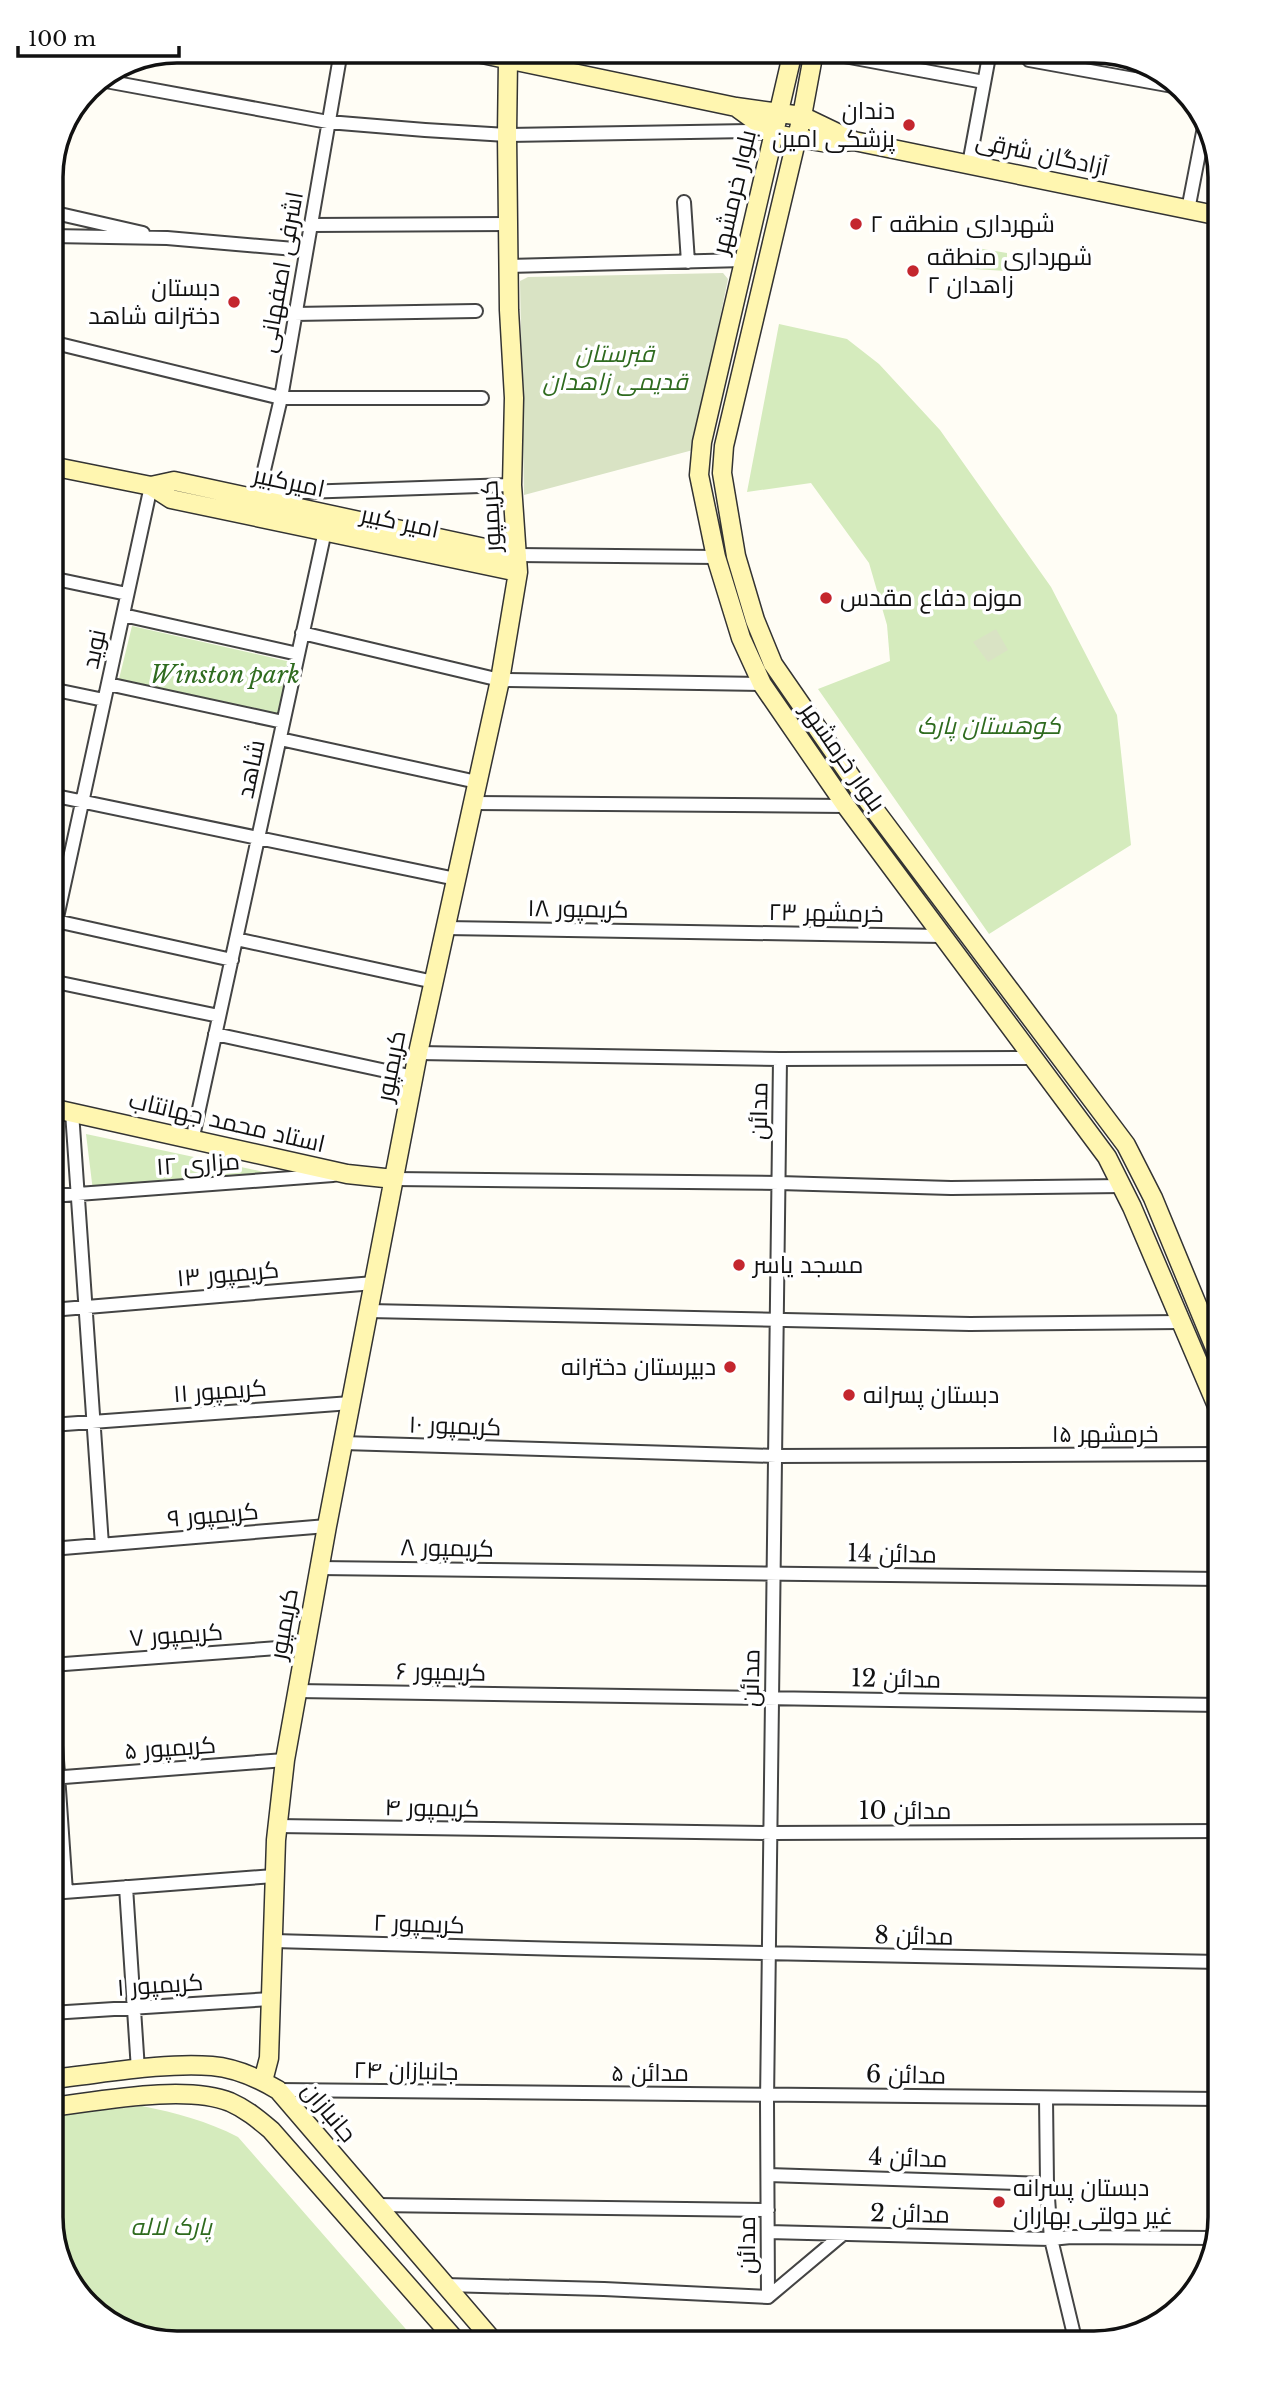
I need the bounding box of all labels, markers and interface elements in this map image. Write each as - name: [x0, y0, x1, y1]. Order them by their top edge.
- scale bar: [18, 14, 178, 58]
- text: 100 m: [28, 26, 96, 52]
- place label: دندان پزشکی امین: [772, 96, 896, 155]
- marker: دندان پزشکی امین: [901, 117, 917, 133]
- street label: آزادگان شرقی: [973, 125, 1111, 182]
- street label: بلوار خرمشهر: [705, 127, 762, 259]
- street label: اشرفی اصفهانی: [252, 189, 309, 355]
- place label: شهرداری منطقه ۲: [870, 209, 1055, 238]
- marker: شهرداری منطقه ۲: [848, 216, 864, 232]
- place label: شهرداری منطقه ۲ زاهدان: [927, 242, 1092, 299]
- marker: شهرداری منطقه ۲ زاهدان: [905, 263, 921, 279]
- place label: دبستان دخترانه شاهد: [88, 273, 220, 330]
- marker: دبستان دخترانه شاهد: [226, 294, 242, 310]
- park label: قبرستان قدیمی زاهدان: [543, 339, 689, 396]
- street label: امیرکبیر: [249, 459, 328, 503]
- street label: کریمپور: [474, 479, 508, 555]
- street label: امیر کبیر: [356, 499, 442, 544]
- place label: موزه دفاع مقدس: [840, 583, 1023, 614]
- marker: موزه دفاع مقدس: [818, 590, 834, 606]
- street label: نوید: [75, 627, 112, 671]
- park label: Winston park: [150, 660, 300, 689]
- street label: بلوار خرمشهر: [794, 695, 892, 817]
- park label: کوهستان پارک: [917, 711, 1061, 742]
- street label: شاهد: [230, 737, 271, 801]
- street label: کریمپور ۱۸: [527, 893, 629, 925]
- street label: خرمشهر ۲۳: [768, 897, 884, 928]
- street label: کریمپور: [369, 1028, 413, 1106]
- street label: مدائن: [743, 1082, 774, 1140]
- street label: استاد محمد جهانتاب: [126, 1085, 328, 1158]
- street label: مزاری ۱۲: [155, 1146, 241, 1181]
- place label: مسجد یاسر: [751, 1250, 863, 1279]
- street label: کریمپور ۱۳: [176, 1255, 280, 1293]
- marker: مسجد یاسر: [731, 1257, 747, 1273]
- place label: دبیرستان دخترانه: [561, 1352, 716, 1381]
- marker: دبیرستان دخترانه: [722, 1359, 738, 1375]
- street label: کریمپور ۱۱: [172, 1373, 268, 1409]
- place label: دبستان پسرانه: [863, 1380, 999, 1411]
- marker: دبستان پسرانه: [841, 1387, 857, 1403]
- street label: کریمپور ۱۰: [408, 1409, 502, 1443]
- street label: خرمشهر ۱۵: [1051, 1419, 1159, 1448]
- street label: کریمپور ۹: [166, 1496, 260, 1534]
- street label: کریمپور ۸: [400, 1532, 494, 1564]
- street label: مدائن 14: [847, 1538, 937, 1569]
- street label: کریمپور: [263, 1586, 305, 1664]
- street label: کریمپور ۷: [128, 1617, 224, 1653]
- street label: مدائن: [735, 1649, 766, 1707]
- street label: کریمپور ۶: [396, 1656, 486, 1688]
- street label: مدائن 12: [851, 1663, 941, 1694]
- street label: کریمپور ۵: [123, 1730, 217, 1766]
- street label: کریمپور ۴: [384, 1792, 480, 1824]
- street label: مدائن 10: [859, 1796, 951, 1825]
- street label: کریمپور ۲: [373, 1907, 465, 1941]
- street label: مدائن 8: [874, 1920, 954, 1951]
- street label: کریمپور ۱: [116, 1967, 204, 2003]
- street label: جانبازان ۲۴: [353, 2055, 459, 2086]
- street label: مدائن ۵: [611, 2058, 689, 2087]
- street label: مدائن 6: [866, 2059, 946, 2090]
- street label: جانبازان: [296, 2076, 363, 2148]
- street label: مدائن 4: [868, 2142, 948, 2173]
- place label: دبستان پسرانه غیر دولتی بهاران: [1013, 2173, 1173, 2230]
- marker: دبستان پسرانه غیر دولتی بهاران: [991, 2194, 1007, 2210]
- street label: مدائن 2: [870, 2198, 950, 2229]
- park label: پارک لاله: [130, 2212, 213, 2243]
- street label: مدائن: [732, 2216, 761, 2274]

